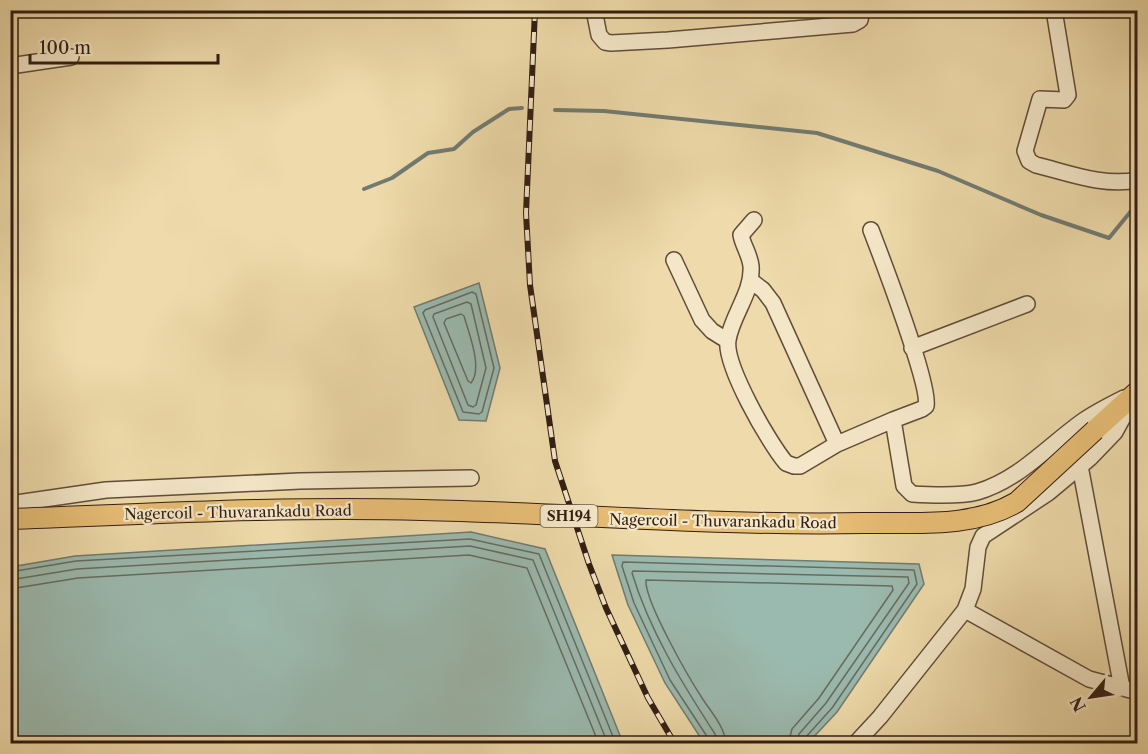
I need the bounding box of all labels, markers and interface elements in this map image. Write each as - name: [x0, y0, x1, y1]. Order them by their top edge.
- scale bar: [30, 27, 218, 65]
- text: 100 m: [39, 37, 91, 59]
- street label: Nagercoil - Thuvarankadu Road: [124, 501, 352, 523]
- road number: SH194: [540, 505, 598, 527]
- street label: Nagercoil - Thuvarankadu Road: [609, 510, 837, 532]
- north arrow: [1061, 667, 1121, 727]
- text: N: [1066, 693, 1090, 715]

